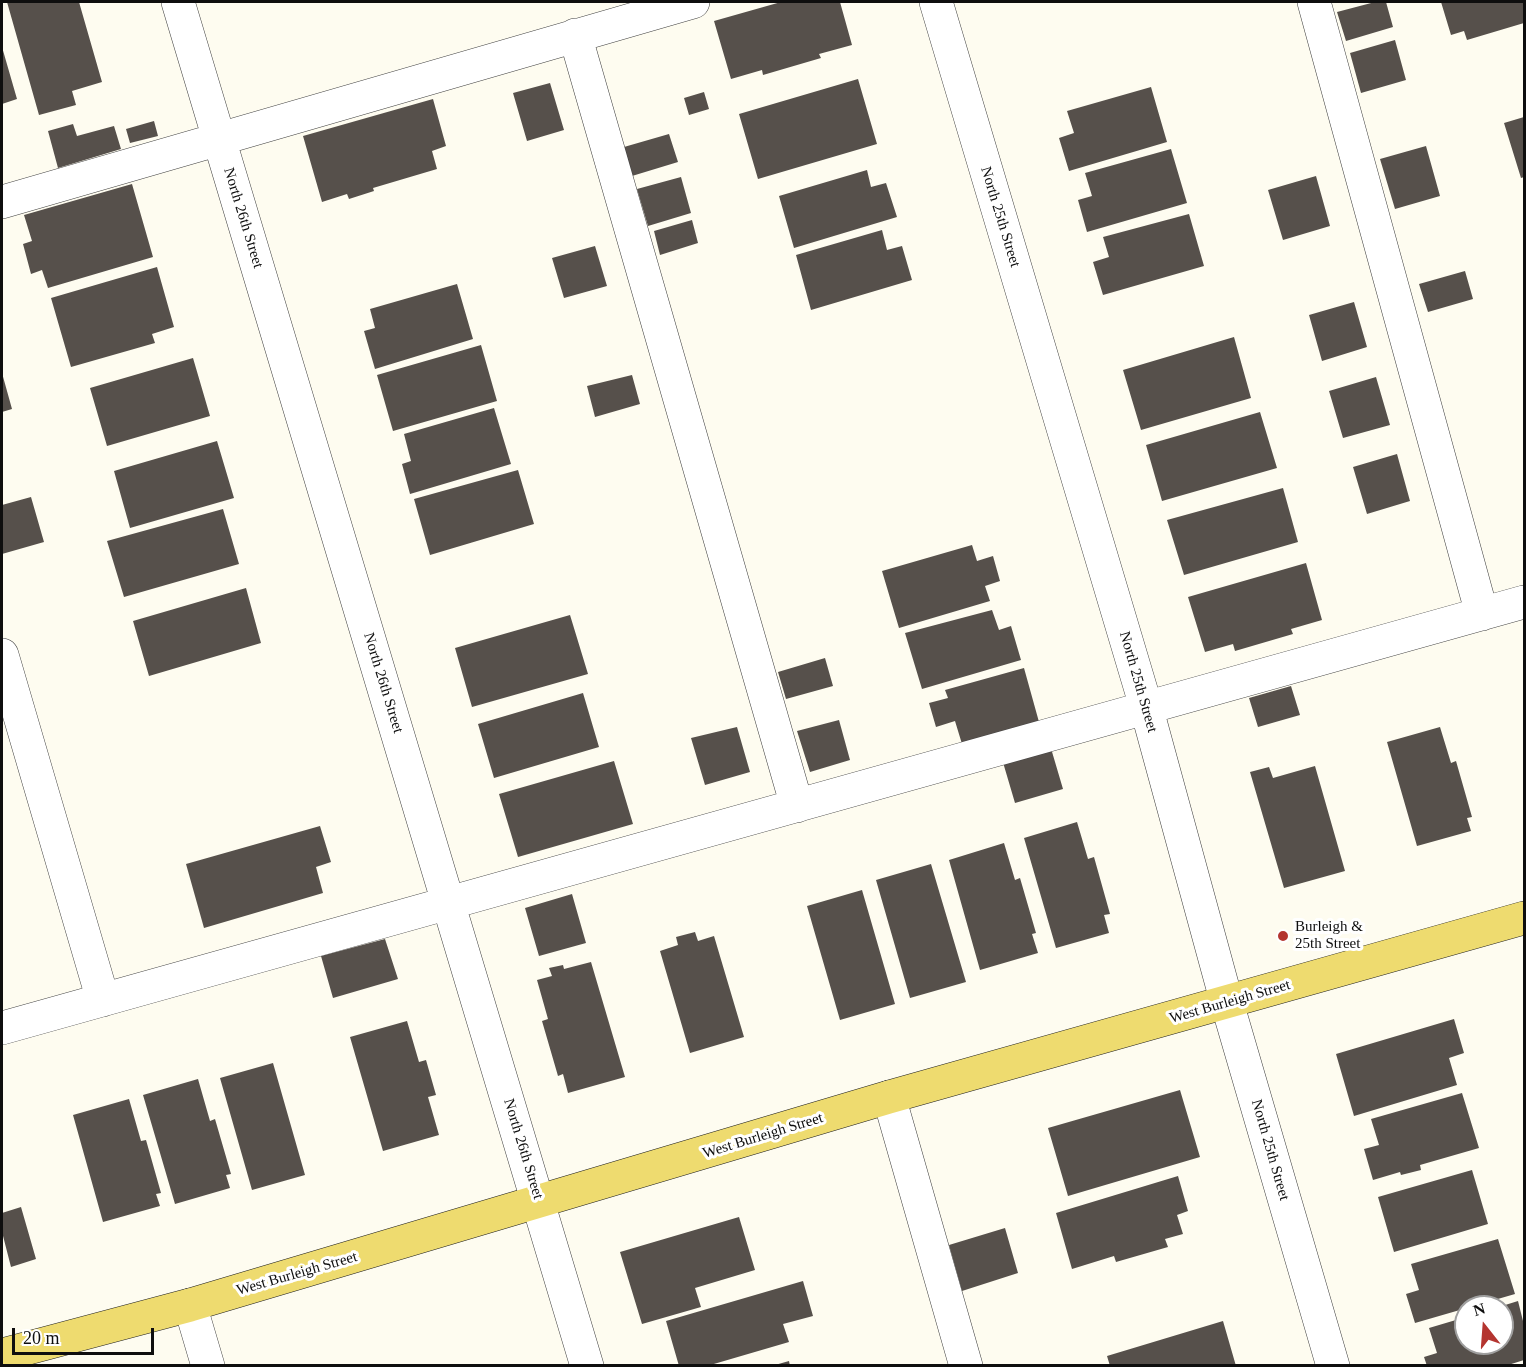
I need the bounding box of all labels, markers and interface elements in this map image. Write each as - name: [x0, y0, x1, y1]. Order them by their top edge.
- street label: North 25th Street: [976, 165, 1024, 269]
- street label: North 26th Street: [219, 166, 267, 270]
- street label: North 25th Street: [1115, 629, 1161, 735]
- street label: North 26th Street: [359, 631, 407, 735]
- place label: Burleigh & 25th Street: [1295, 918, 1363, 953]
- marker: Burleigh & 25th Street: [1276, 929, 1290, 943]
- street label: West Burleigh Street: [1168, 976, 1292, 1028]
- street label: North 26th Street: [499, 1097, 547, 1201]
- street label: North 25th Street: [1247, 1097, 1293, 1203]
- street label: West Burleigh Street: [701, 1109, 825, 1163]
- street label: West Burleigh Street: [235, 1248, 359, 1300]
- north arrow: [1454, 1295, 1514, 1355]
- text: N: [1471, 1299, 1487, 1319]
- scale bar: [15, 1316, 158, 1354]
- text: 20 m: [23, 1328, 60, 1348]

